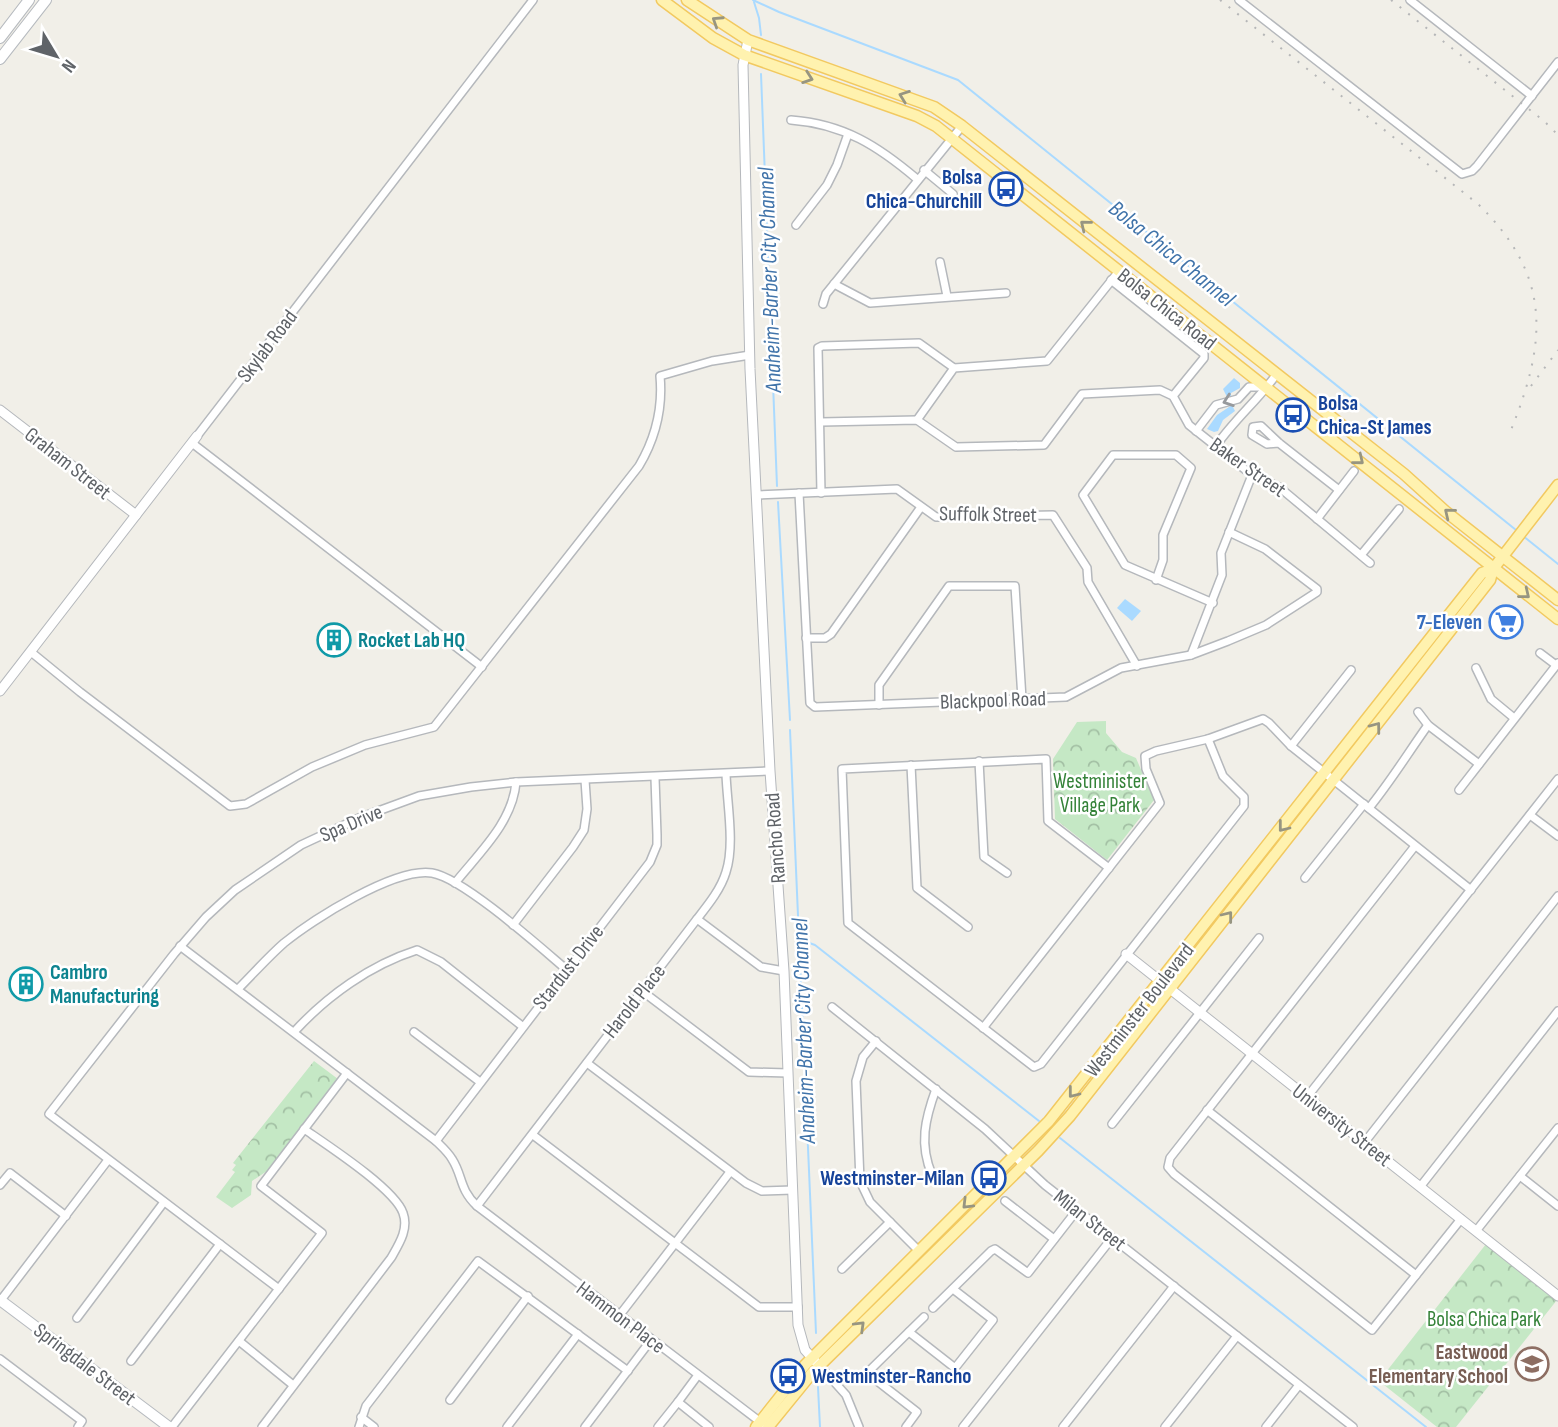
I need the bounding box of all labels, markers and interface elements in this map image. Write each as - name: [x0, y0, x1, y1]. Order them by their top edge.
- one-way arrow: [712, 16, 725, 29]
- north arrow: [21, 21, 91, 91]
- text: N: [56, 54, 80, 77]
- one-way arrow: [801, 70, 814, 84]
- one-way arrow: [899, 90, 911, 104]
- place label: Bolsa Chica-Churchill: [866, 165, 982, 214]
- water label: Anaheim-Barber City Channel: [752, 166, 788, 394]
- bus stop icon: Bolsa Chica-Churchill: [987, 170, 1025, 208]
- water label: Bolsa Chica Channel: [1103, 195, 1241, 314]
- one-way arrow: [1080, 221, 1093, 234]
- street label: Bolsa Chica Road: [1112, 263, 1221, 356]
- street label: Skylab Road: [232, 305, 303, 387]
- place label: Bolsa Chica-St James: [1318, 391, 1431, 440]
- one-way arrow: [1222, 393, 1234, 407]
- bus stop icon: Bolsa Chica-St James: [1274, 396, 1312, 434]
- street label: Graham Street: [20, 422, 116, 505]
- street label: Baker Street: [1205, 432, 1291, 503]
- one-way arrow: [1351, 452, 1364, 464]
- street label: Suffolk Street: [939, 501, 1037, 528]
- one-way arrow: [1444, 509, 1457, 521]
- one-way arrow: [1517, 586, 1530, 599]
- supermarket icon: 7-Eleven: [1487, 603, 1525, 641]
- place label: 7-Eleven: [1417, 610, 1482, 635]
- building icon: Rocket Lab HQ: [315, 621, 353, 659]
- place label: Rocket Lab HQ: [358, 628, 465, 653]
- street label: Blackpool Road: [940, 686, 1046, 715]
- one-way arrow: [1368, 722, 1381, 734]
- park label: Westminister Village Park: [1053, 769, 1147, 818]
- street label: Rancho Road: [760, 792, 791, 884]
- street label: Spa Drive: [316, 799, 386, 848]
- one-way arrow: [1278, 819, 1291, 831]
- one-way arrow: [1219, 912, 1232, 924]
- water label: Anaheim-Barber City Channel: [786, 917, 822, 1145]
- street label: Stardust Drive: [528, 920, 609, 1015]
- street label: Westminster Boulevard: [1079, 938, 1199, 1082]
- street label: Harold Place: [598, 959, 671, 1043]
- place label: Cambro Manufacturing: [50, 960, 159, 1009]
- building icon: Cambro Manufacturing: [7, 965, 45, 1003]
- street label: University Street: [1287, 1079, 1396, 1172]
- one-way arrow: [1068, 1085, 1081, 1097]
- bus stop icon: Westminster-Milan: [970, 1159, 1008, 1197]
- place label: Westminster-Milan: [820, 1166, 964, 1191]
- street label: Milan Street: [1048, 1184, 1131, 1256]
- one-way arrow: [962, 1196, 975, 1209]
- street label: Hammon Place: [571, 1276, 670, 1359]
- park label: Bolsa Chica Park: [1427, 1307, 1541, 1332]
- street label: Springdale Street: [29, 1318, 141, 1411]
- one-way arrow: [852, 1322, 865, 1335]
- place label: Eastwood Elementary School: [1369, 1340, 1508, 1389]
- school or university icon: Eastwood Elementary School: [1513, 1345, 1551, 1383]
- bus stop icon: Westminster-Rancho: [769, 1357, 807, 1395]
- place label: Westminster-Rancho: [812, 1364, 972, 1389]

